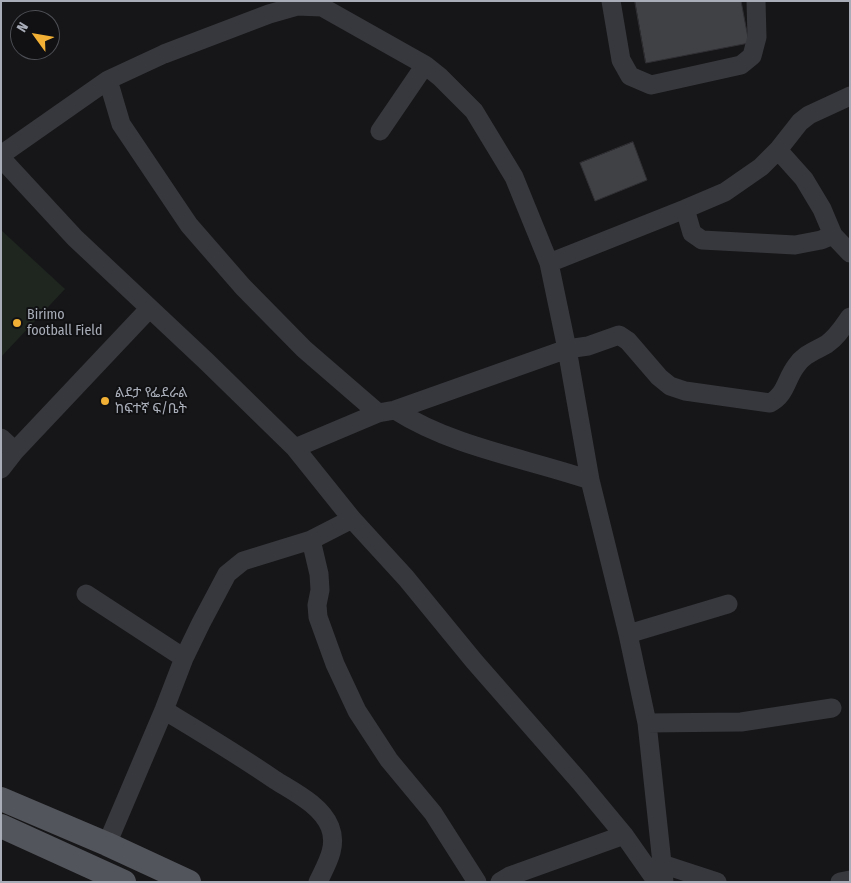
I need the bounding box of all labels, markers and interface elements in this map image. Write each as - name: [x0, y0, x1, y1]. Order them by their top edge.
- north arrow: [10, 10, 60, 60]
- text: N: [13, 19, 32, 35]
- place label: Birimo football Field: [27, 307, 102, 340]
- marker: Birimo football Field: [11, 317, 23, 329]
- place label: ልደታ የፌደራል ከፍተኛ ፍ/ቤት: [115, 385, 188, 418]
- marker: ልደታ የፌደራል ከፍተኛ ፍ/ቤት: [99, 395, 111, 407]

